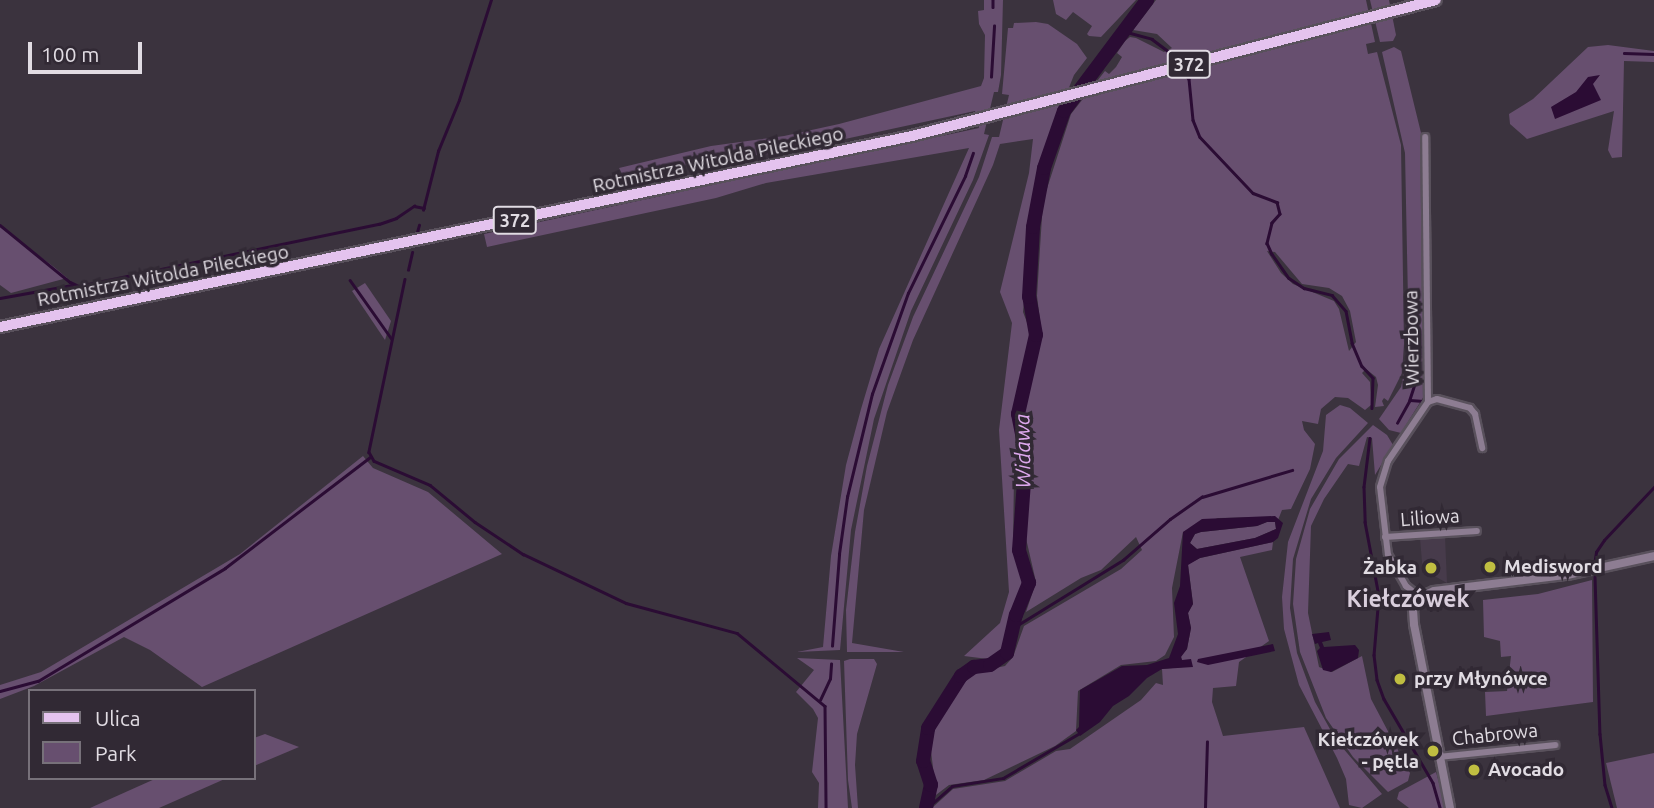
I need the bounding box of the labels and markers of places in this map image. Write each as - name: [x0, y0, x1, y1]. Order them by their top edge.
- place label: Medisword: [1504, 556, 1603, 578]
- place label: Żabka: [1363, 557, 1417, 579]
- marker: Medisword: [1482, 559, 1498, 575]
- marker: Żabka: [1423, 560, 1439, 576]
- place label: przy Młynówce: [1414, 668, 1548, 690]
- marker: przy Młynówce: [1392, 671, 1408, 687]
- place label: Kiełczówek - pętla: [1318, 729, 1419, 773]
- marker: Kiełczówek - pętla: [1425, 743, 1441, 759]
- place label: Avocado: [1488, 759, 1564, 781]
- marker: Avocado: [1466, 762, 1482, 778]

